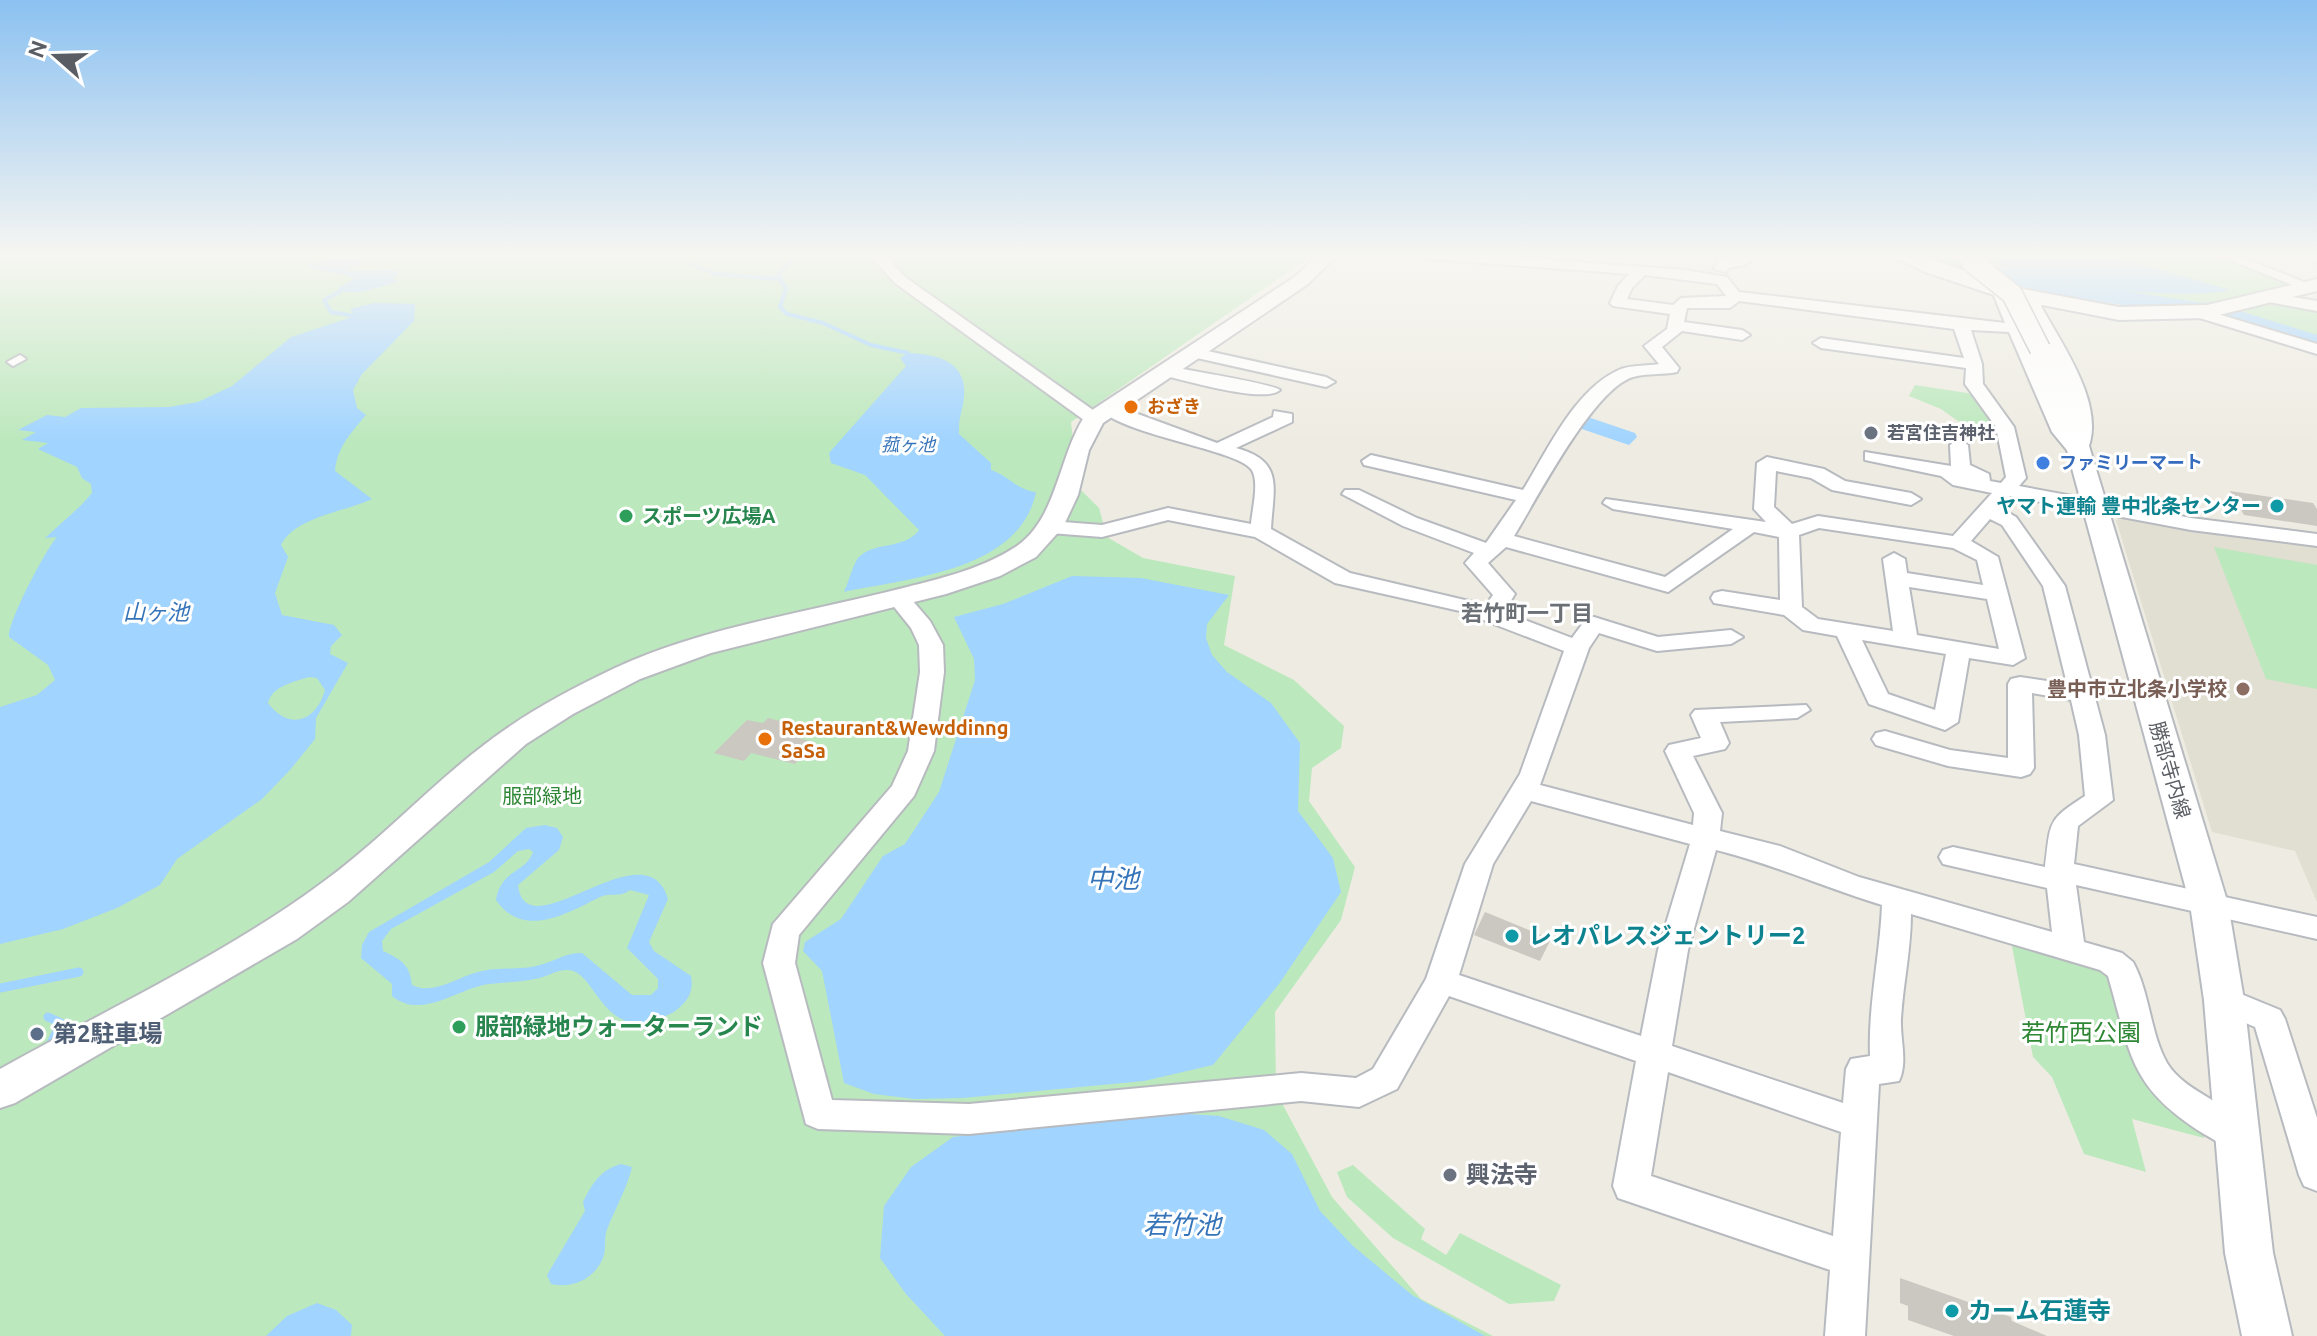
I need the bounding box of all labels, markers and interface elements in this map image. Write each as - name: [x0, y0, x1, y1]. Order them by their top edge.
- north arrow: [16, 16, 96, 96]
- text: N: [22, 37, 51, 61]
- place label: おざき: [1147, 396, 1201, 416]
- marker: おざき: [1122, 398, 1140, 416]
- place label: 若宮住吉神社: [1887, 422, 1995, 442]
- marker: 若宮住吉神社: [1862, 424, 1880, 442]
- water label: 菰ヶ池: [881, 434, 937, 454]
- place label: ファミリーマート: [2059, 452, 2203, 472]
- marker: ファミリーマート: [2034, 454, 2052, 472]
- place label: ヤマト運輸 豊中北条センター: [1996, 494, 2261, 517]
- marker: ヤマト運輸 豊中北条センター: [2268, 497, 2286, 515]
- place label: スポーツ広場A: [642, 504, 776, 527]
- marker: スポーツ広場A: [617, 507, 635, 525]
- water label: 山ヶ池: [123, 599, 191, 624]
- district label: 若竹町一丁目: [1461, 600, 1593, 625]
- place label: 豊中市立北条小学校: [2047, 677, 2227, 700]
- marker: 豊中市立北条小学校: [2234, 680, 2252, 698]
- place label: Restaurant&Wewddinng SaSa: [781, 716, 1009, 762]
- street label: 勝部寺内線: [2146, 719, 2195, 821]
- marker: Restaurant&Wewddinng SaSa: [756, 730, 774, 748]
- park label: 服部緑地: [502, 784, 582, 807]
- water label: 中池: [1087, 864, 1142, 893]
- place label: レオパレスジェントリー2: [1528, 922, 1806, 949]
- marker: レオパレスジェントリー2: [1503, 927, 1521, 945]
- place label: 服部緑地ウォーターランド: [475, 1013, 763, 1040]
- marker: 服部緑地ウォーターランド: [450, 1018, 468, 1036]
- park label: 若竹西公園: [2021, 1019, 2141, 1046]
- place label: 第2駐車場: [53, 1020, 163, 1047]
- marker: 第2駐車場: [28, 1025, 46, 1043]
- place label: 興法寺: [1466, 1161, 1538, 1188]
- marker: 興法寺: [1441, 1166, 1459, 1184]
- water label: 若竹池: [1143, 1210, 1224, 1239]
- place label: カーム石蓮寺: [1968, 1297, 2111, 1324]
- marker: カーム石蓮寺: [1943, 1302, 1961, 1320]

